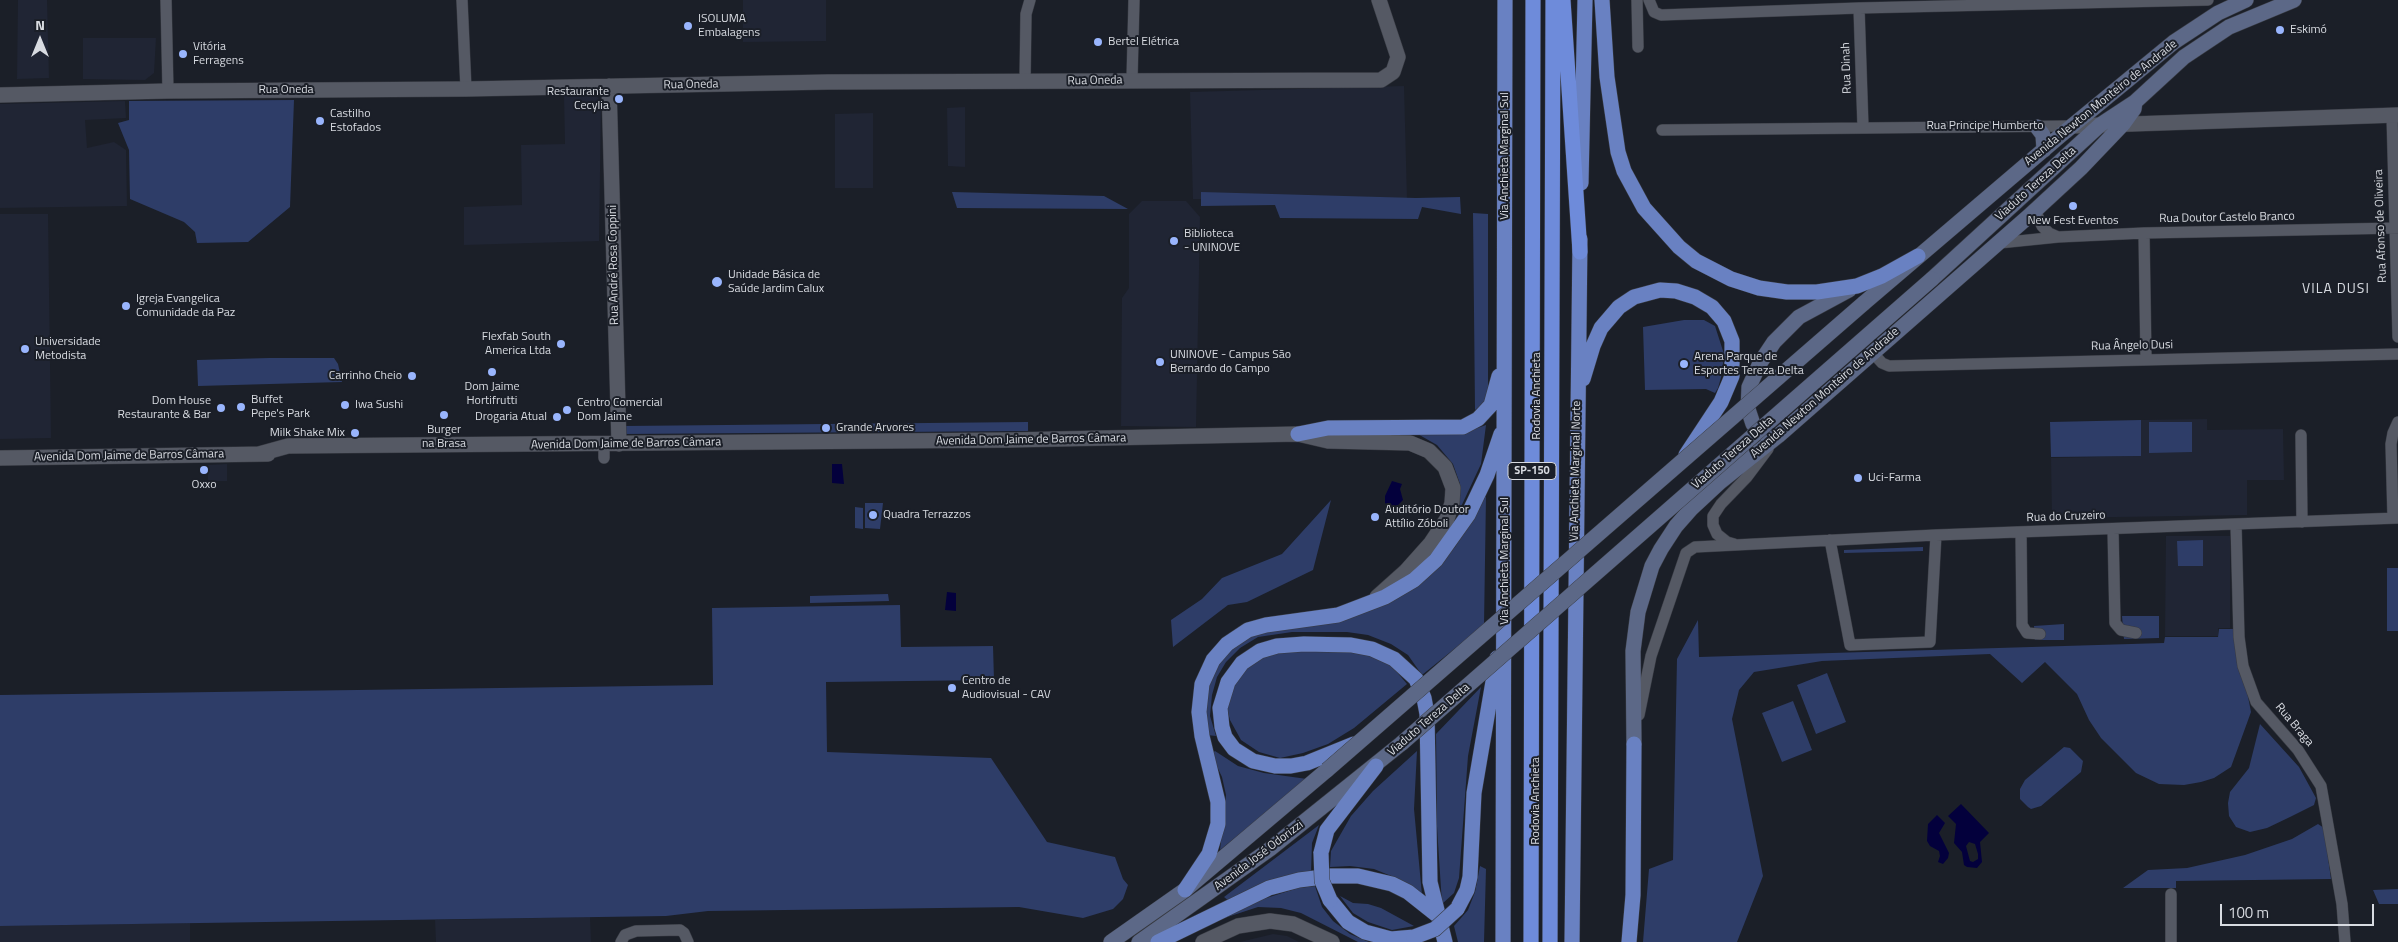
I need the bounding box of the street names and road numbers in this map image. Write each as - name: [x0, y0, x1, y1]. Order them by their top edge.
- street label: Avenida Newton Monteiro de Andrade: [2022, 37, 2180, 169]
- street label: Rua Dinah: [1839, 42, 1855, 94]
- street label: Rua Oneda: [1067, 73, 1123, 89]
- street label: Rua Oneda: [663, 77, 719, 93]
- street label: Rua Oneda: [258, 83, 314, 97]
- street label: Via Anchieta Marginal Sul: [1498, 92, 1512, 220]
- street label: Rua Principe Humberto: [1926, 119, 2044, 133]
- street label: Viaduto Tereza Delta: [1993, 144, 2079, 224]
- street label: Rua Afonso de Oliveira: [2372, 169, 2390, 283]
- street label: Rua André Rosa Coppini: [606, 205, 622, 325]
- street label: Rua Doutor Castelo Branco: [2159, 210, 2295, 226]
- street label: Avenida Newton Monteiro de Andrade: [1748, 325, 1902, 461]
- street label: Rua Ângelo Dusi: [2091, 338, 2173, 354]
- street label: Rodovia Anchieta: [1530, 352, 1544, 440]
- street label: Via Anchieta Marginal Norte: [1568, 401, 1584, 541]
- street label: Viaduto Tereza Delta: [1689, 414, 1777, 492]
- street label: Avenida Dom Jaime de Barros Câmara: [936, 431, 1126, 449]
- street label: Avenida Dom Jaime de Barros Câmara: [531, 435, 721, 453]
- street label: Avenida Dom Jaime de Barros Câmara: [34, 447, 224, 465]
- road number: SP-150: [1508, 462, 1556, 480]
- street label: Via Anchieta Marginal Sul: [1498, 497, 1512, 625]
- street label: Rua do Cruzeiro: [2026, 508, 2106, 526]
- street label: Viaduto Tereza Delta: [1385, 681, 1473, 759]
- street label: Rua Braga: [2272, 700, 2316, 750]
- street label: Rodovia Anchieta: [1529, 757, 1543, 845]
- street label: Avenida José Odorizzi: [1212, 818, 1306, 894]

